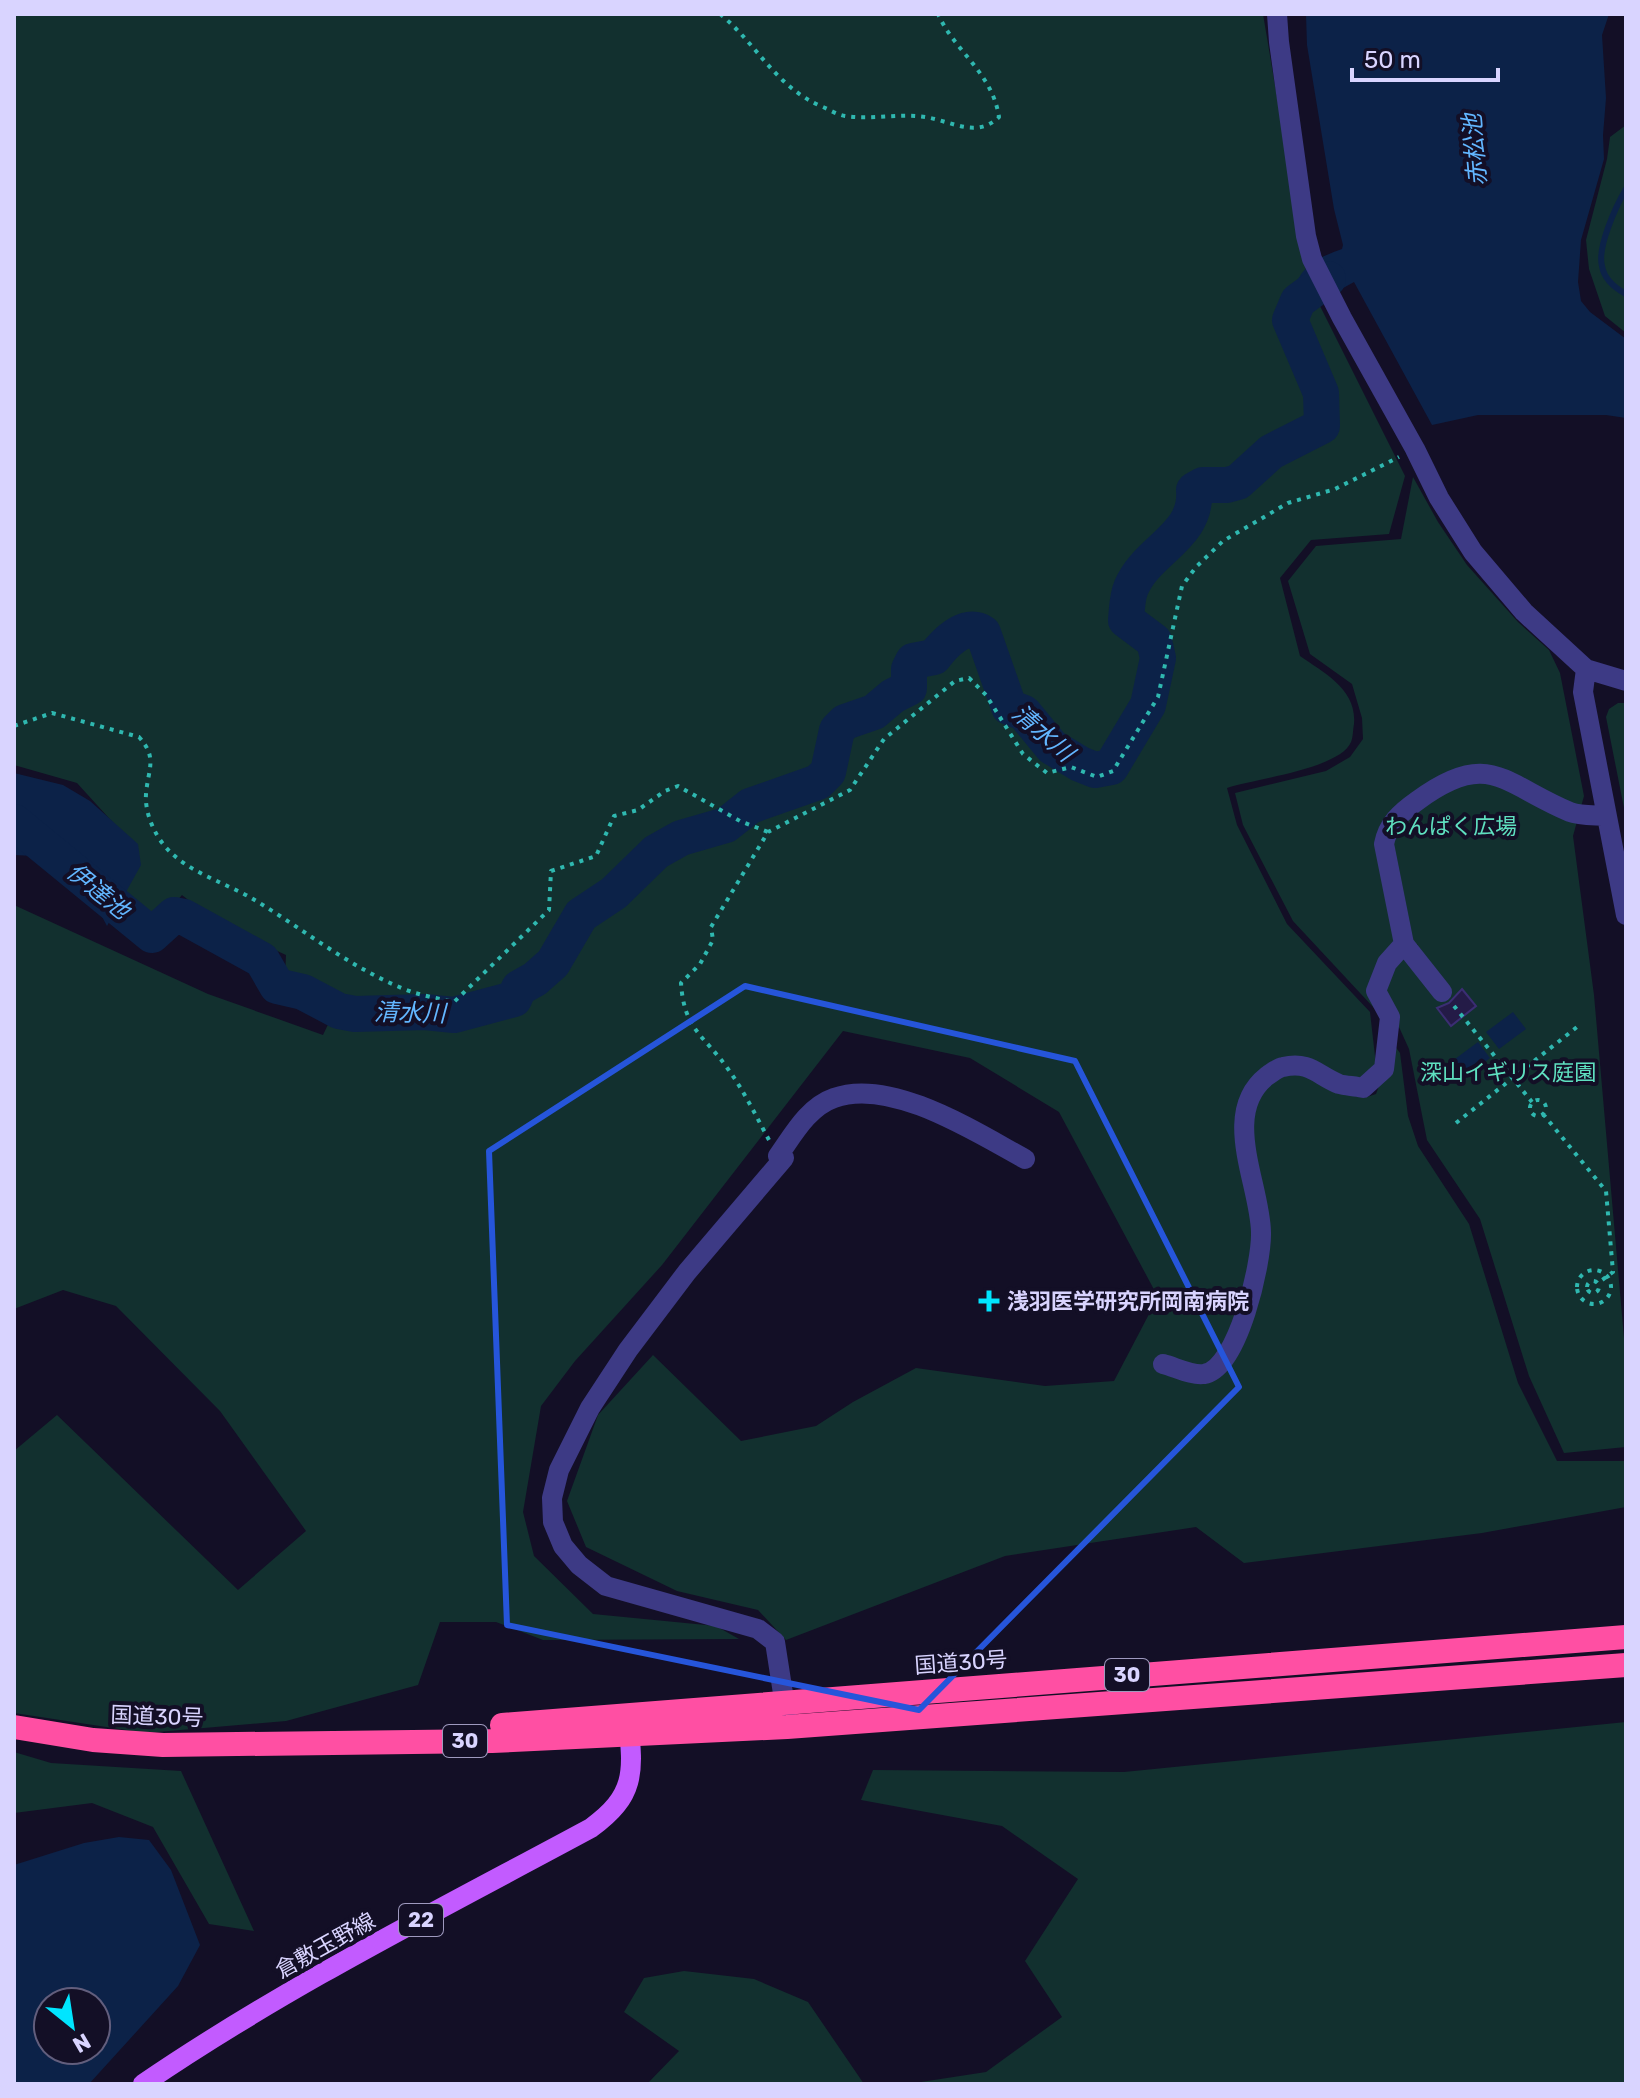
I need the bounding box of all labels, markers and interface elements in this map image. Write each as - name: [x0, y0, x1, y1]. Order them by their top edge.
- scale bar: [1352, 32, 1498, 82]
- text: 50 m: [1364, 46, 1421, 74]
- water label: 赤松池: [1458, 111, 1492, 187]
- water label: 清水川: [1007, 699, 1082, 769]
- park label: わんぱく広場: [1385, 813, 1517, 840]
- water label: 伊達池: [61, 857, 136, 926]
- water label: 清水川: [374, 998, 449, 1028]
- park label: 深山イギリス庭園: [1420, 1059, 1596, 1086]
- place label: 浅羽医学研究所岡南病院: [1007, 1288, 1249, 1315]
- marker: 浅羽医学研究所岡南病院: [978, 1290, 1000, 1312]
- street label: 国道30号: [914, 1646, 1008, 1679]
- road number: 30: [1105, 1659, 1149, 1691]
- street label: 国道30号: [110, 1701, 204, 1732]
- road number: 30: [443, 1725, 487, 1757]
- road number: 22: [399, 1904, 443, 1936]
- street label: 倉敷玉野線: [271, 1907, 380, 1984]
- north arrow: [32, 1986, 112, 2066]
- text: N: [68, 2027, 95, 2059]

